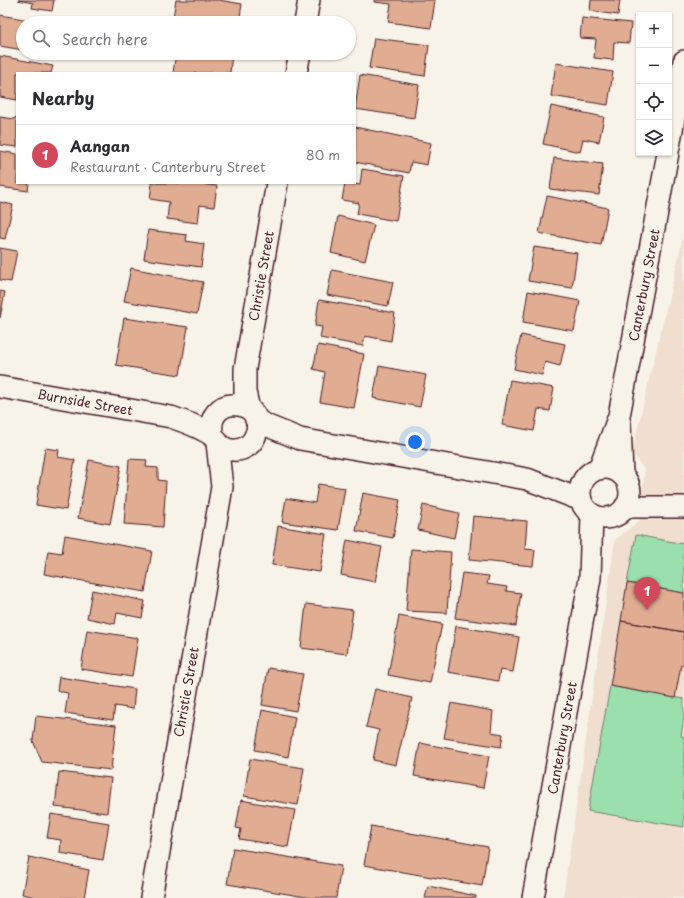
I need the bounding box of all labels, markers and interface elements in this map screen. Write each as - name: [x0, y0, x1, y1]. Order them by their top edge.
- map controls: [636, 12, 672, 156]
- button: +: [636, 12, 672, 48]
- search box: [16, 16, 356, 60]
- icon: search: [30, 27, 52, 49]
- text: Search here: [62, 27, 148, 50]
- button: −: [636, 48, 672, 84]
- button: locate: [636, 84, 672, 120]
- text: Nearby: [32, 85, 94, 111]
- button: layers: [636, 120, 672, 156]
- text: Aangan: [70, 134, 130, 157]
- text: 1: [42, 145, 48, 164]
- text: 80 m: [306, 145, 340, 164]
- text: Restaurant · Canterbury Street: [70, 157, 265, 176]
- street label: Canterbury Street: [623, 227, 664, 343]
- street label: Christie Street: [243, 229, 278, 323]
- street label: Burnside Street: [36, 384, 134, 419]
- your location: [405, 432, 425, 452]
- pin: 1: [634, 577, 660, 610]
- street label: Christie Street: [168, 645, 203, 739]
- street label: Canterbury Street: [542, 680, 581, 796]

